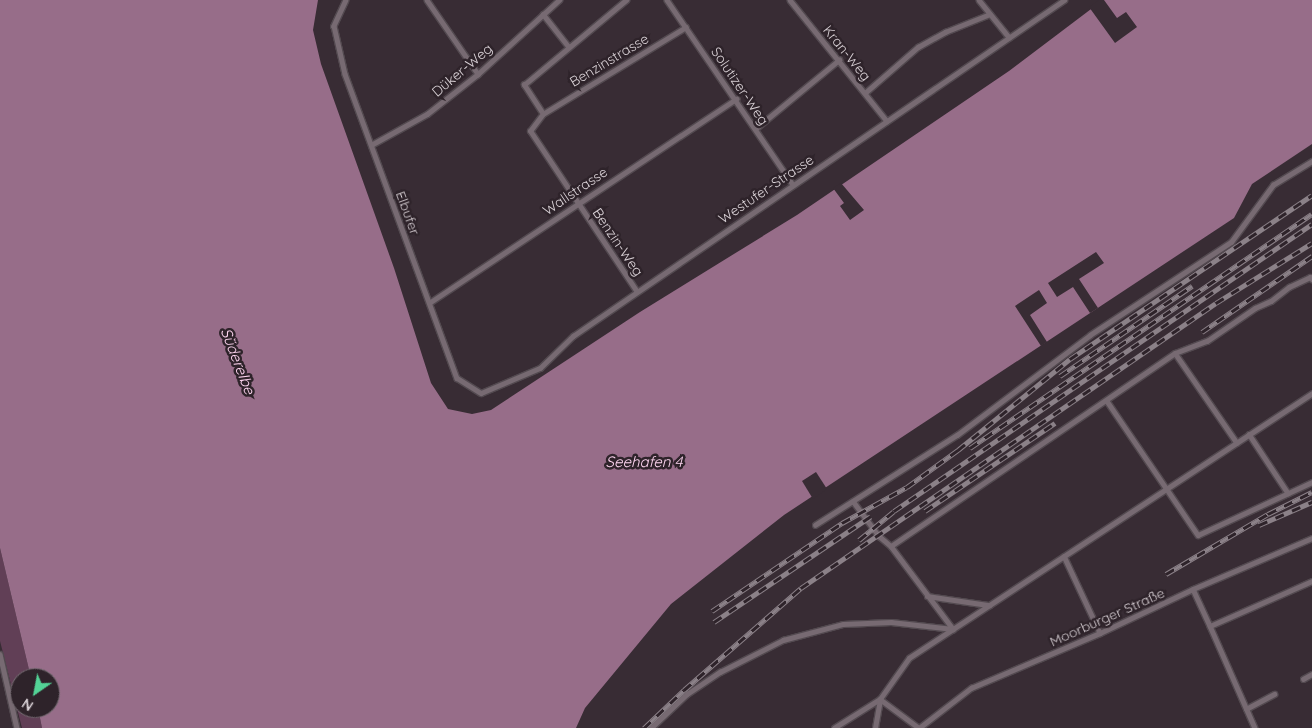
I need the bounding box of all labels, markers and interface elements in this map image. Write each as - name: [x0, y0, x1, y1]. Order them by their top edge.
- street label: Kran-Weg: [820, 22, 874, 84]
- street label: Benzinstrasse: [567, 30, 651, 90]
- street label: Düker-Weg: [428, 40, 496, 100]
- street label: Solutizer-Weg: [708, 44, 772, 128]
- street label: Westufer-Strasse: [715, 151, 817, 227]
- street label: Wallstrasse: [539, 163, 611, 219]
- street label: Elbufer: [392, 189, 424, 237]
- street label: Benzin-Weg: [589, 205, 647, 279]
- water label: Süderelbe: [217, 325, 259, 397]
- water label: Seehafen 4: [606, 453, 682, 471]
- street label: Moorburger Straße: [1047, 584, 1167, 650]
- north arrow: [10, 668, 60, 718]
- text: N: [18, 694, 37, 715]

